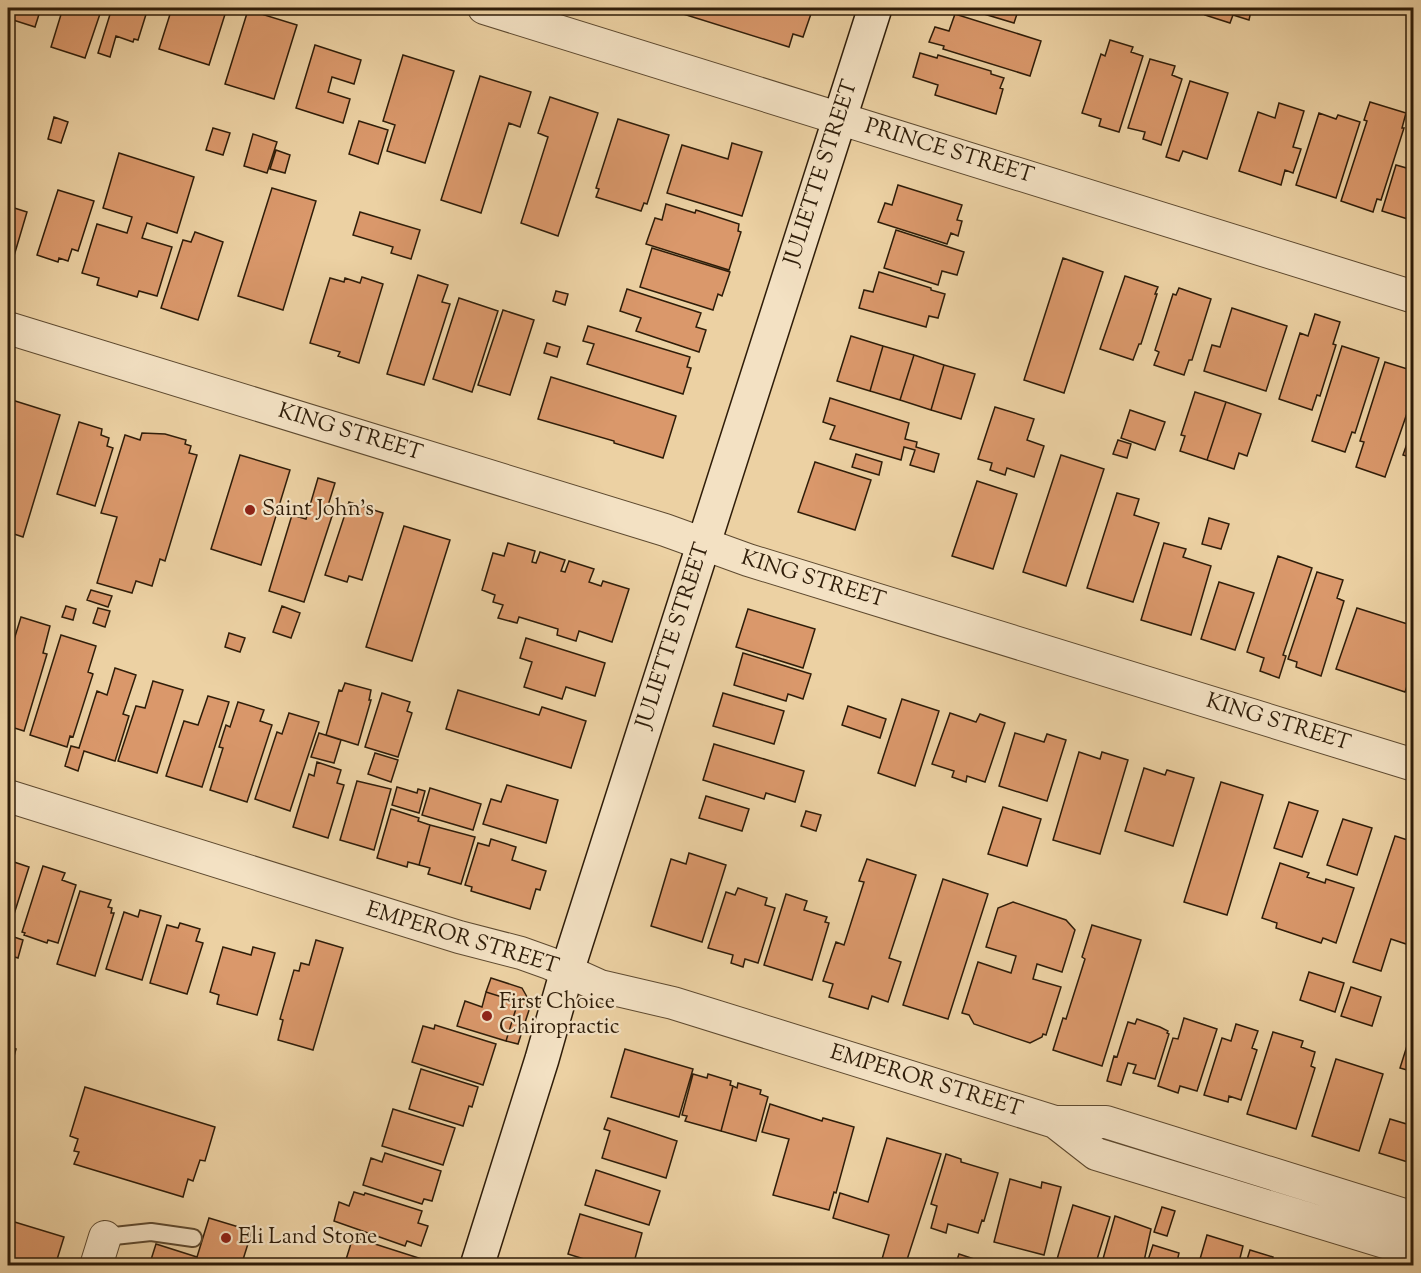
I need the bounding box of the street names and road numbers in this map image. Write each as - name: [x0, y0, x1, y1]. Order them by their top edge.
- street label: JULIETTE STREET: [777, 76, 867, 271]
- street label: PRINCE STREET: [861, 111, 1038, 193]
- street label: KING STREET: [274, 396, 427, 470]
- street label: JULIETTE STREET: [629, 539, 719, 734]
- street label: KING STREET: [737, 543, 890, 617]
- street label: KING STREET: [1202, 686, 1355, 760]
- street label: EMPEROR STREET: [362, 894, 563, 984]
- street label: EMPEROR STREET: [826, 1037, 1027, 1127]

